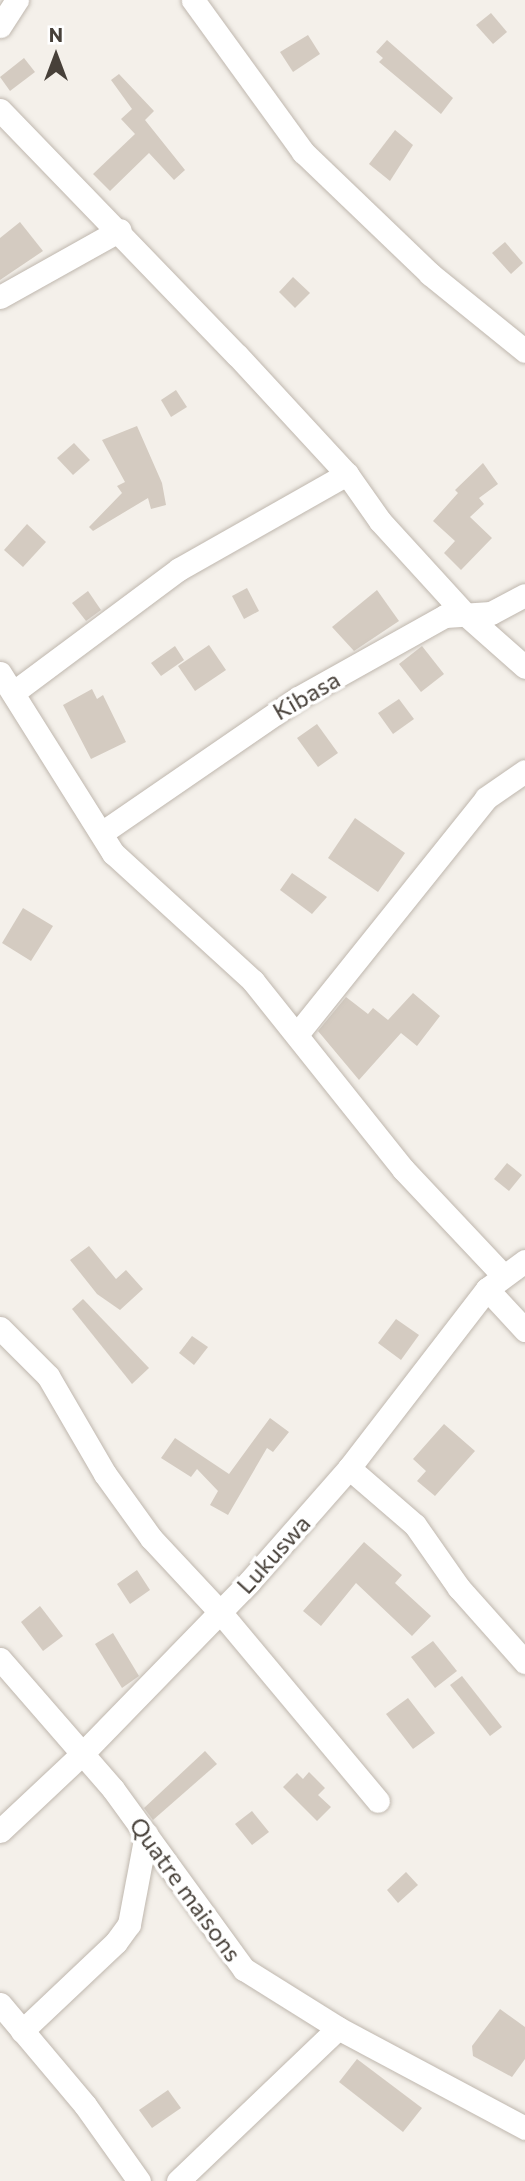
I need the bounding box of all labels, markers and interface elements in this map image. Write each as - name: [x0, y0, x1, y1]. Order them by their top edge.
- north arrow: [21, 21, 91, 91]
- text: N: [49, 23, 63, 46]
- street label: Kibasa: [267, 664, 345, 726]
- street label: Lukuswa: [230, 1509, 316, 1599]
- street label: Quatre maisons: [124, 1811, 248, 1967]

